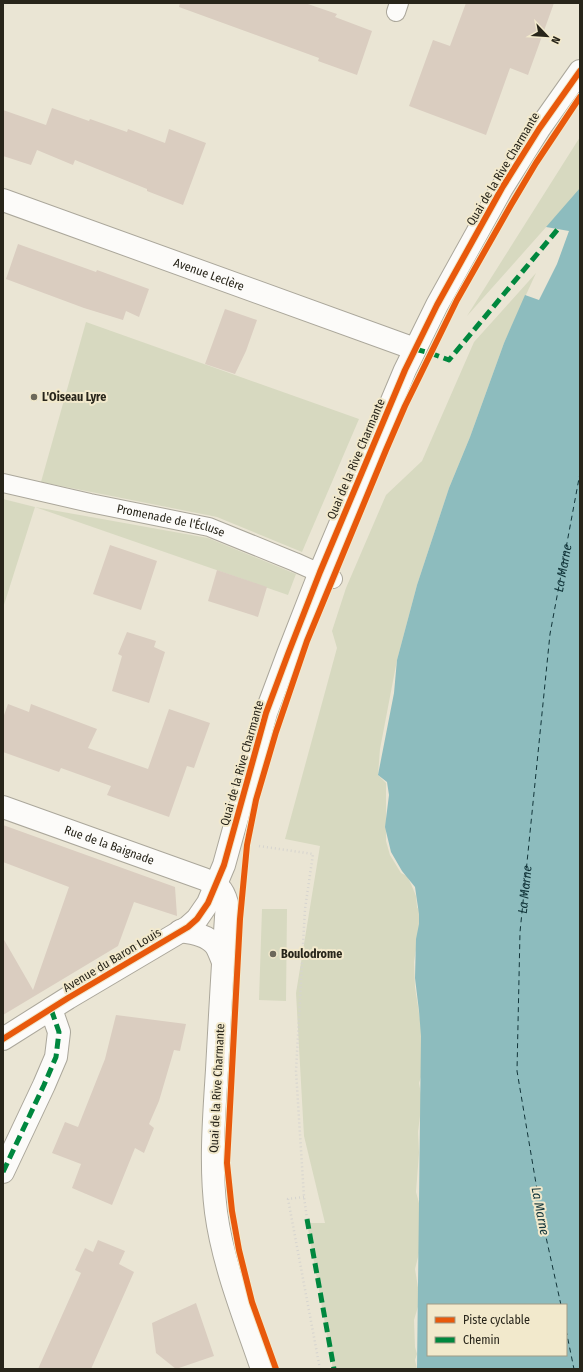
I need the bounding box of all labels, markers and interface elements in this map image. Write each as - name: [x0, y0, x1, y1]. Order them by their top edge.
- north arrow: [527, 16, 567, 56]
- text: N: [548, 34, 563, 46]
- street label: Quai de la Rive Charmante: [464, 110, 542, 228]
- street label: Avenue Leclère: [172, 255, 246, 294]
- place label: L'Oiseau Lyre: [42, 390, 106, 404]
- marker: L'Oiseau Lyre: [29, 392, 39, 402]
- street label: Quai de la Rive Charmante: [324, 397, 388, 521]
- street label: Promenade de l'Écluse: [116, 502, 227, 540]
- water label: La Marne: [551, 543, 575, 593]
- street label: Quai de la Rive Charmante: [217, 699, 267, 827]
- street label: Rue de la Baignade: [63, 823, 156, 868]
- water label: La Marne: [515, 865, 535, 914]
- street label: Avenue du Baron Louis: [60, 925, 164, 995]
- place label: Boulodrome: [281, 947, 342, 961]
- marker: Boulodrome: [268, 949, 278, 959]
- street label: Quai de la Rive Charmante: [207, 1023, 227, 1153]
- water label: La Marne: [529, 1186, 553, 1236]
- legend: [427, 1304, 567, 1356]
- text: Piste cyclable: [463, 1313, 530, 1327]
- text: Chemin: [463, 1333, 500, 1347]

